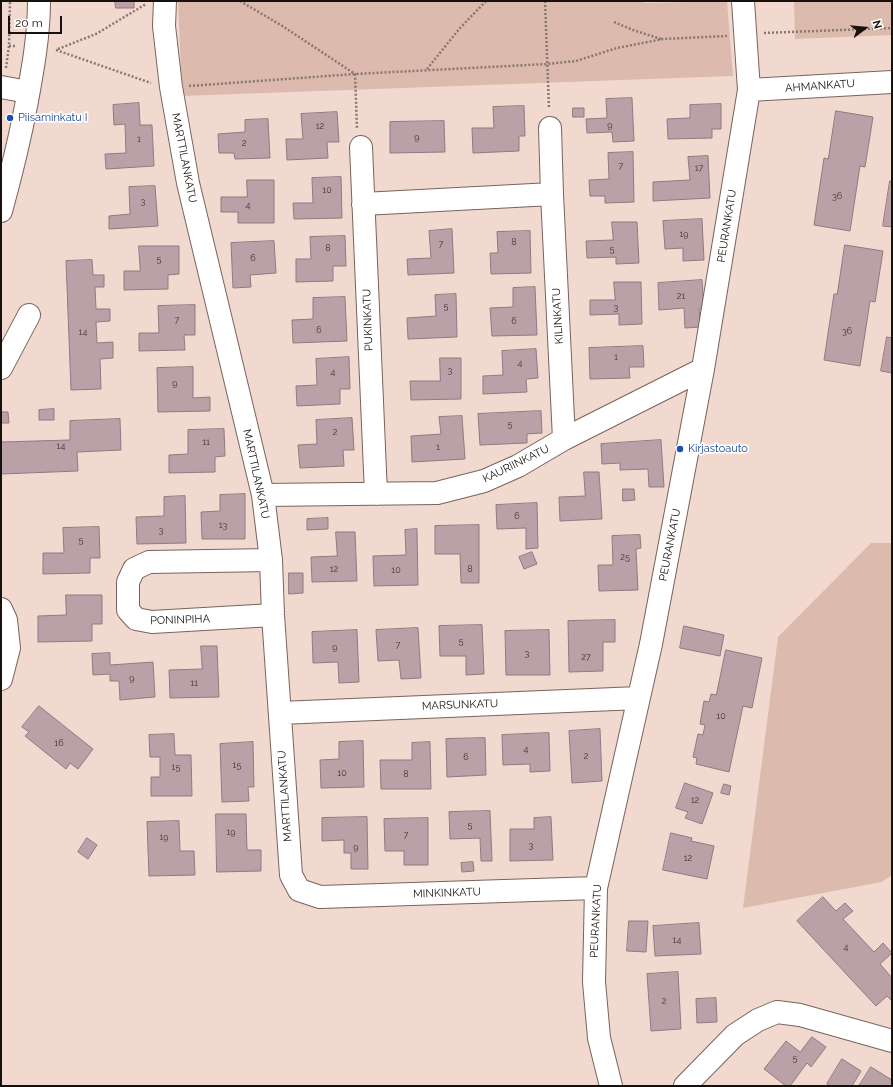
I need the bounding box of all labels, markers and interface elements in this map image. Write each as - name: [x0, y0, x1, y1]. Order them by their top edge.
- scale bar: [10, 8, 64, 34]
- north arrow: [845, 8, 885, 48]
- text: 20 m: [15, 16, 43, 30]
- text: N: [870, 19, 884, 30]
- street label: AHMANKATU: [785, 77, 855, 95]
- place label: Piisaminkatu I: [18, 111, 87, 125]
- street label: MARTTILANKATU: [169, 112, 199, 204]
- marker: Piisaminkatu I: [5, 113, 15, 123]
- house number: 9: [607, 120, 613, 130]
- house number: 12: [316, 121, 324, 131]
- house number: 9: [414, 132, 420, 142]
- house number: 1: [137, 134, 141, 144]
- house number: 2: [242, 138, 246, 148]
- house number: 7: [619, 161, 623, 171]
- house number: 17: [695, 163, 703, 173]
- house number: 10: [322, 185, 332, 195]
- street label: PEURANKATU: [715, 189, 739, 263]
- house number: 36: [832, 191, 842, 201]
- house number: 3: [141, 196, 145, 206]
- house number: 4: [246, 200, 250, 210]
- house number: 19: [679, 229, 689, 239]
- house number: 8: [511, 237, 517, 247]
- house number: 7: [439, 239, 443, 249]
- house number: 8: [325, 243, 331, 253]
- house number: 5: [610, 244, 614, 254]
- house number: 6: [250, 253, 256, 263]
- house number: 5: [157, 254, 161, 264]
- street label: KILINKATU: [550, 288, 566, 344]
- street label: PUKINKATU: [360, 289, 376, 351]
- house number: 21: [677, 291, 685, 301]
- house number: 5: [444, 301, 448, 311]
- house number: 3: [614, 302, 618, 312]
- house number: 7: [175, 315, 179, 325]
- house number: 6: [511, 316, 517, 326]
- house number: 6: [316, 325, 322, 335]
- house number: 36: [842, 326, 852, 336]
- house number: 14: [79, 327, 87, 337]
- house number: 1: [614, 352, 618, 362]
- house number: 4: [518, 358, 522, 368]
- house number: 3: [448, 365, 452, 375]
- house number: 4: [331, 367, 335, 377]
- house number: 9: [172, 378, 178, 388]
- house number: 5: [508, 419, 512, 429]
- house number: 2: [333, 427, 337, 437]
- street label: MARTTILANKATU: [240, 428, 272, 520]
- house number: 11: [202, 437, 210, 447]
- house number: 14: [57, 441, 65, 451]
- house number: 1: [436, 442, 440, 452]
- street label: KAURIINKATU: [481, 442, 551, 486]
- place label: Kirjastoauto: [688, 442, 748, 456]
- marker: Kirjastoauto: [675, 444, 685, 454]
- street label: PEURANKATU: [656, 508, 684, 582]
- house number: 6: [514, 511, 520, 521]
- house number: 13: [219, 520, 227, 530]
- house number: 3: [159, 525, 163, 535]
- house number: 5: [79, 535, 83, 545]
- house number: 25: [620, 552, 630, 562]
- house number: 12: [330, 564, 338, 574]
- house number: 8: [467, 564, 473, 574]
- house number: 10: [391, 565, 401, 575]
- street label: PONINPIHA: [150, 612, 210, 628]
- house number: 5: [459, 636, 463, 646]
- house number: 7: [396, 640, 400, 650]
- house number: 9: [332, 642, 338, 652]
- house number: 3: [525, 648, 529, 658]
- house number: 27: [581, 652, 591, 662]
- house number: 9: [129, 673, 135, 683]
- house number: 11: [190, 678, 198, 688]
- street label: MARSUNKATU: [422, 697, 498, 713]
- house number: 10: [716, 711, 726, 721]
- house number: 16: [54, 738, 64, 748]
- house number: 4: [524, 744, 528, 754]
- street label: MARTTILANKATU: [275, 750, 295, 842]
- house number: 2: [584, 751, 588, 761]
- house number: 6: [463, 752, 469, 762]
- house number: 15: [233, 760, 241, 770]
- house number: 15: [172, 762, 180, 772]
- house number: 10: [337, 768, 347, 778]
- house number: 8: [403, 769, 409, 779]
- house number: 12: [691, 795, 699, 805]
- house number: 5: [468, 820, 472, 830]
- house number: 19: [226, 827, 236, 837]
- house number: 7: [404, 830, 408, 840]
- house number: 19: [159, 832, 169, 842]
- house number: 3: [529, 840, 533, 850]
- house number: 9: [353, 842, 359, 852]
- house number: 12: [684, 853, 692, 863]
- street label: PEURANKATU: [587, 884, 605, 958]
- street label: MINKINKATU: [413, 885, 481, 901]
- house number: 14: [673, 935, 681, 945]
- house number: 4: [844, 942, 848, 952]
- house number: 2: [662, 996, 666, 1006]
- house number: 5: [793, 1053, 797, 1063]

